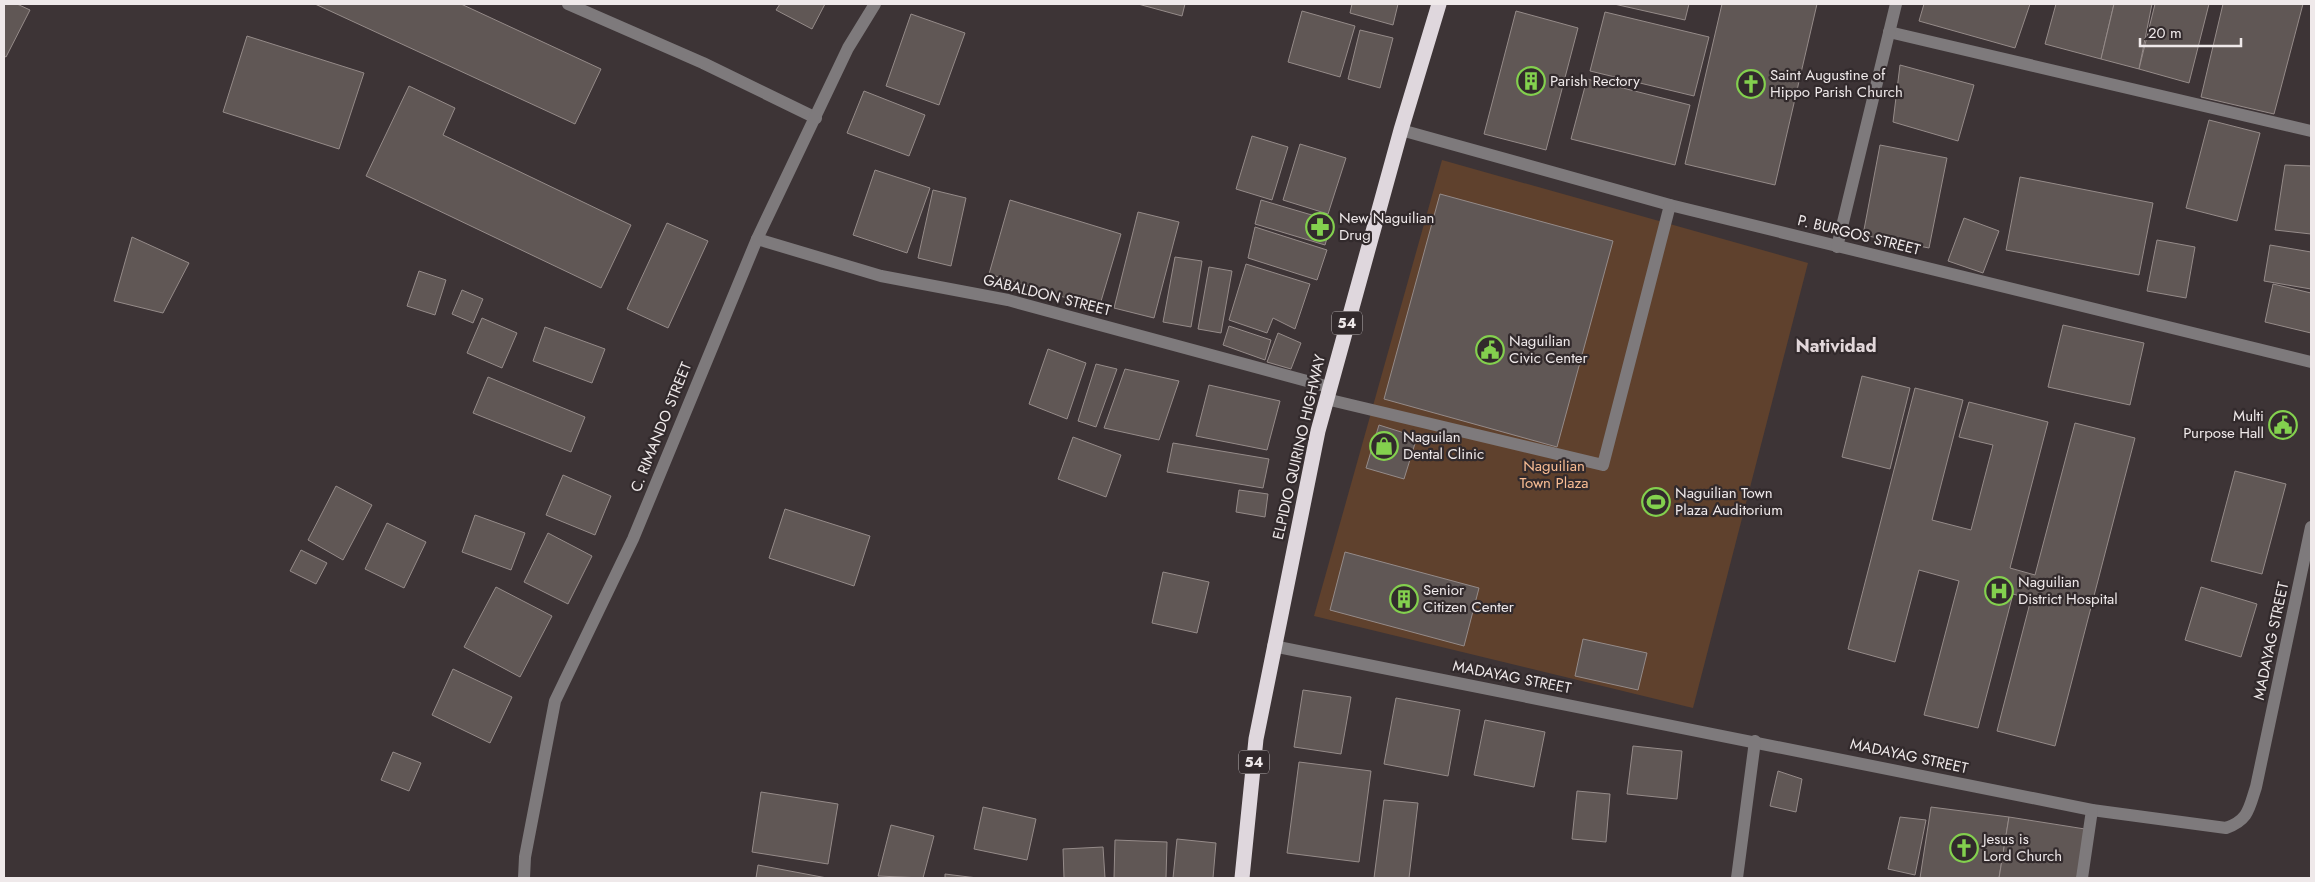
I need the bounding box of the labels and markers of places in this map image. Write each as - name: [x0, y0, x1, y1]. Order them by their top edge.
- place label: Saint Augustine of Hippo Parish Church: [1770, 64, 1903, 103]
- building icon: Parish Rectory: [1516, 66, 1546, 96]
- church icon: Saint Augustine of Hippo Parish Church: [1736, 69, 1766, 99]
- place label: Parish Rectory: [1550, 70, 1640, 92]
- place label: New Naguilian Drug: [1339, 207, 1434, 246]
- pharmacy icon: New Naguilian Drug: [1305, 212, 1335, 242]
- place label: Naguilian Civic Center: [1509, 330, 1589, 369]
- public building icon: Naguilian Civic Center: [1475, 335, 1505, 365]
- place label: Multi Purpose Hall: [2183, 405, 2264, 444]
- public building icon: Multi Purpose Hall: [2268, 410, 2298, 440]
- place label: Naguilan Dental Clinic: [1403, 426, 1484, 465]
- shop icon: Naguilan Dental Clinic: [1369, 431, 1399, 461]
- place label: Naguilian Town Plaza Auditorium: [1675, 482, 1783, 521]
- sports icon: Naguilian Town Plaza Auditorium: [1641, 487, 1671, 517]
- place label: Naguilian District Hospital: [2018, 571, 2118, 610]
- hospital icon: Naguilian District Hospital: [1984, 576, 2014, 606]
- place label: Senior Citizen Center: [1423, 579, 1515, 618]
- building icon: Senior Citizen Center: [1389, 584, 1419, 614]
- place label: Jesus is Lord Church: [1981, 828, 2062, 867]
- church icon: Jesus is Lord Church: [1949, 833, 1979, 863]

